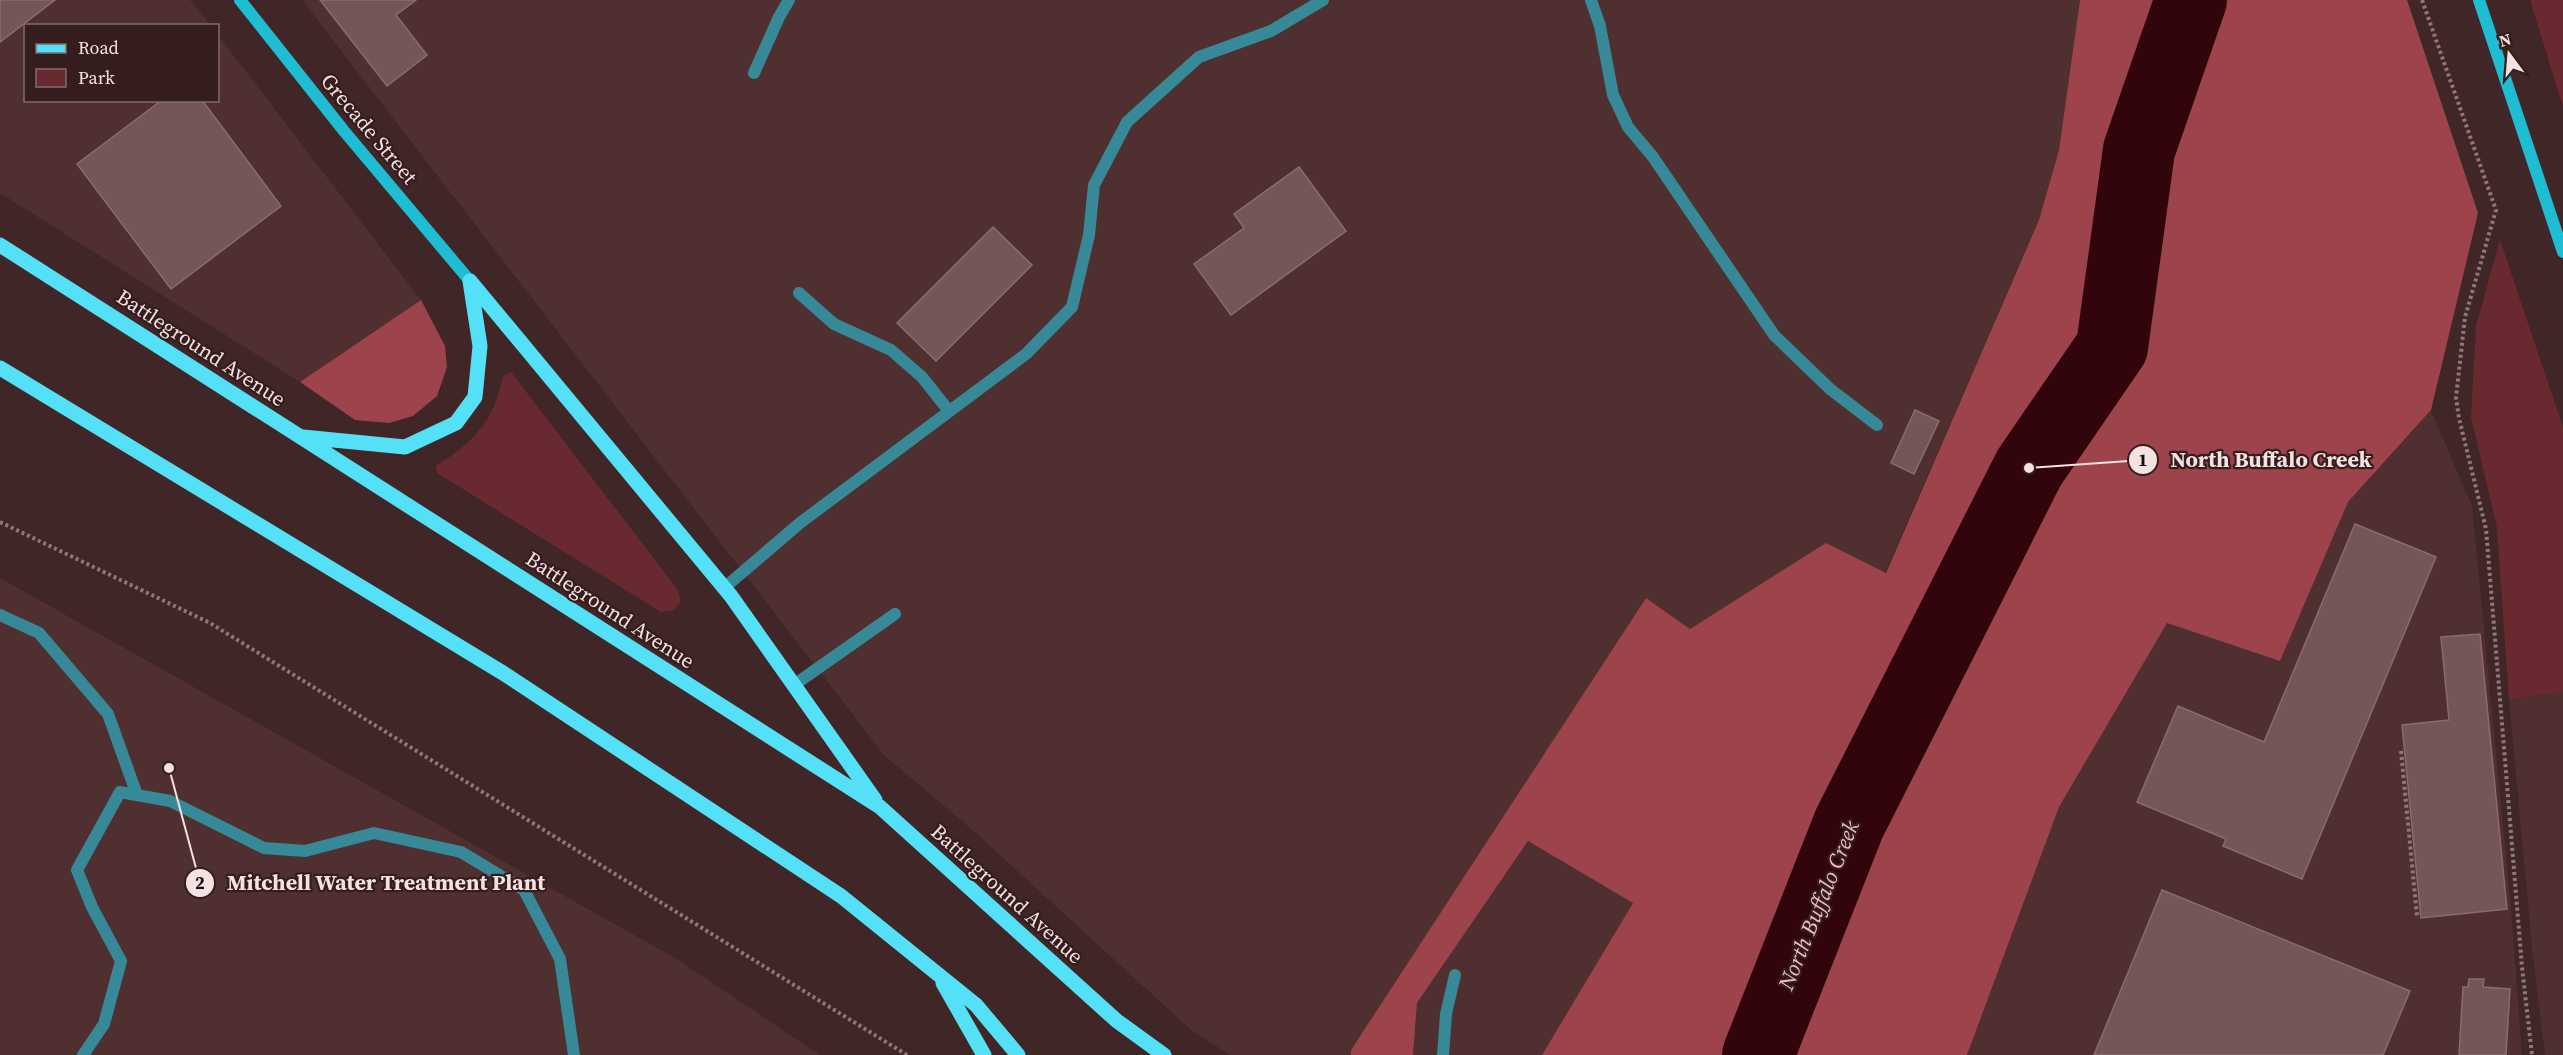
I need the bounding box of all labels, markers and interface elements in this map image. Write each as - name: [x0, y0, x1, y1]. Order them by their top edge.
- legend: [24, 24, 219, 102]
- north arrow: [2479, 24, 2539, 84]
- text: N: [2496, 27, 2514, 52]
- text: Road: [78, 35, 119, 60]
- text: Park: [78, 65, 115, 90]
- street label: Grecade Street: [314, 67, 424, 190]
- street label: Battleground Avenue: [111, 282, 291, 413]
- callout: North Buffalo Creek: [2128, 440, 2384, 480]
- text: North Buffalo Creek: [2170, 444, 2373, 474]
- text: 1: [2138, 447, 2148, 472]
- street label: Battleground Avenue: [520, 544, 700, 675]
- water label: North Buffalo Creek: [1770, 815, 1866, 995]
- street label: Battleground Avenue: [925, 817, 1090, 970]
- callout: Mitchell Water Treatment Plant: [185, 863, 558, 903]
- text: Mitchell Water Treatment Plant: [227, 867, 546, 897]
- text: 2: [195, 870, 205, 895]

